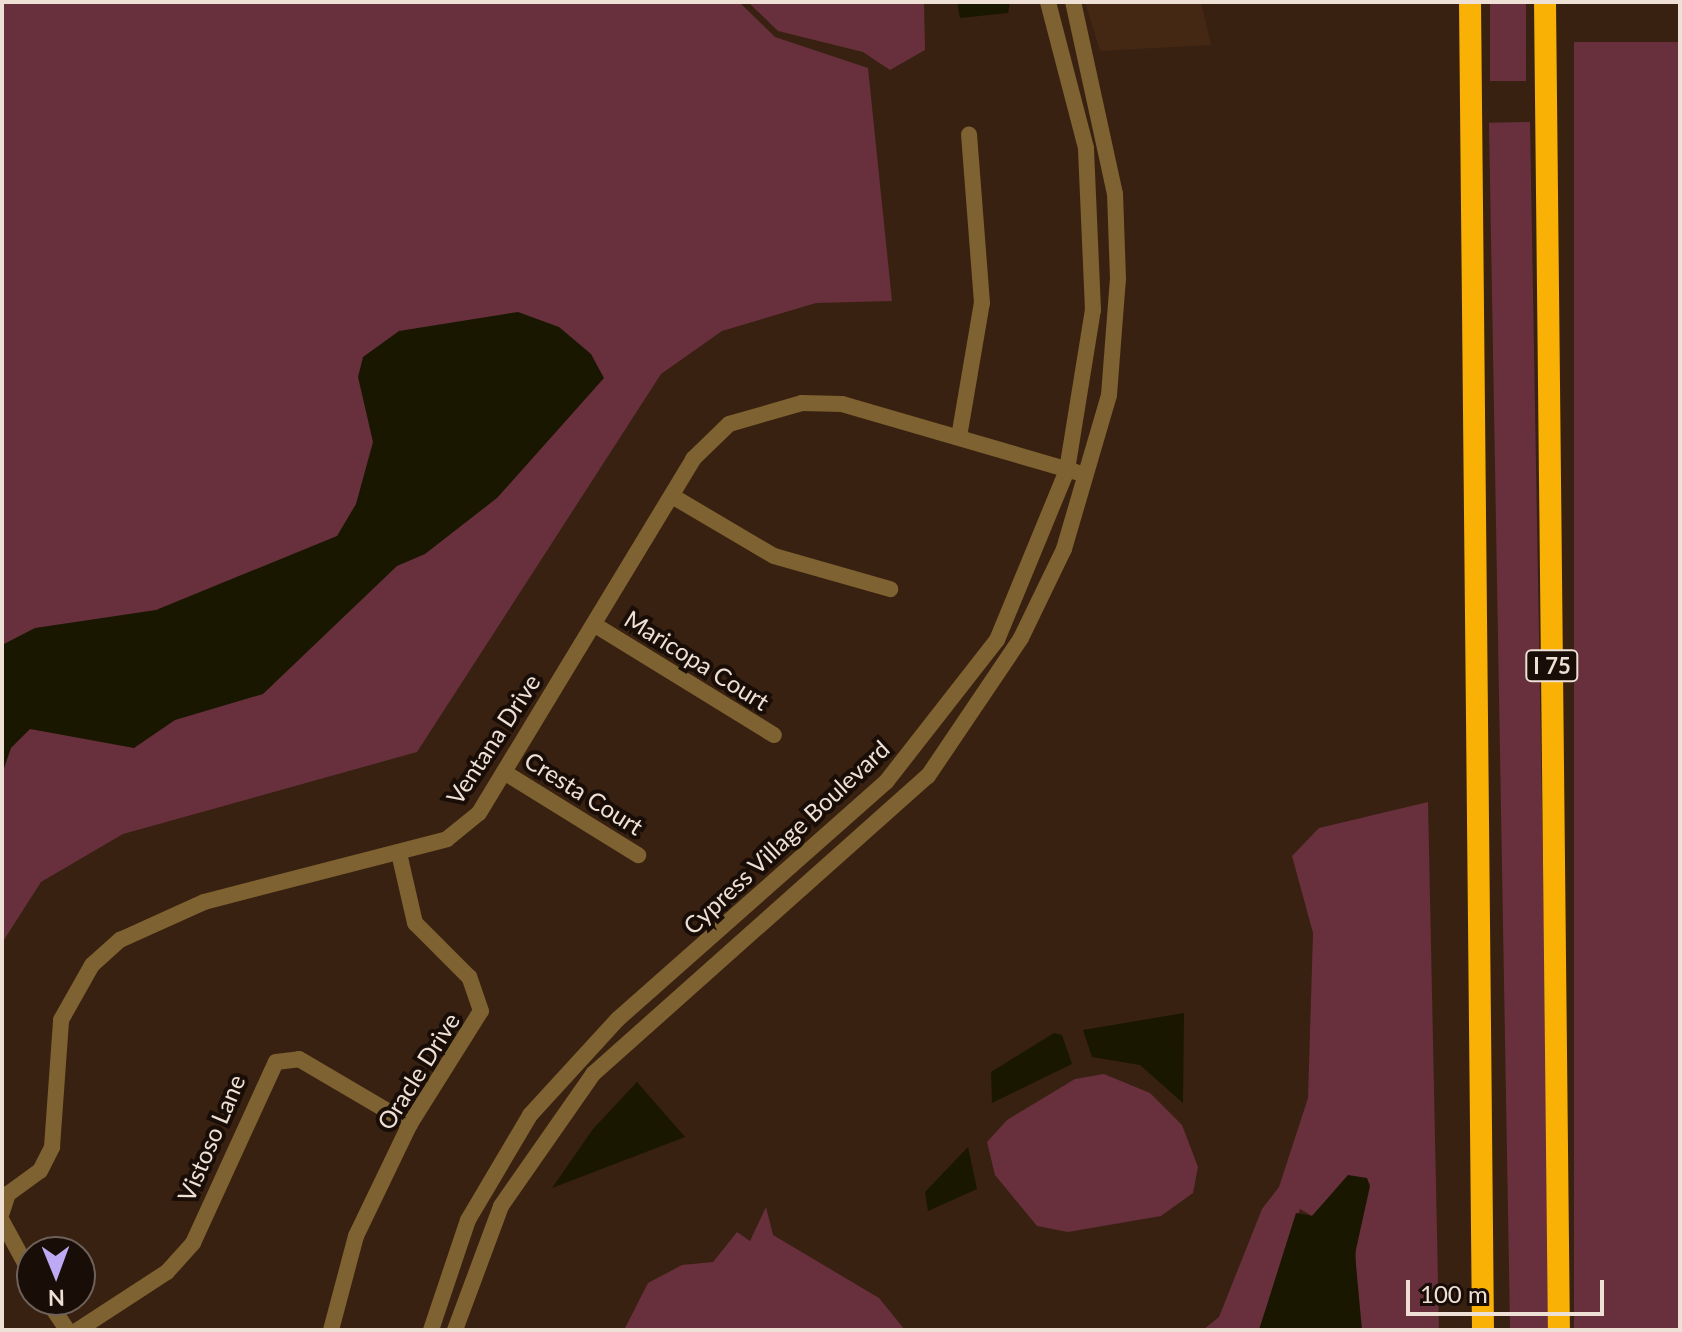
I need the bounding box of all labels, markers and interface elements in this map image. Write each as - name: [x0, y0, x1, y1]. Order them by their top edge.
- street label: Maricopa Court: [619, 604, 775, 716]
- road number: I 75: [1524, 648, 1580, 684]
- street label: Ventana Drive: [440, 668, 546, 810]
- street label: Cypress Village Boulevard: [677, 734, 895, 940]
- street label: Cresta Court: [520, 745, 648, 841]
- street label: Oracle Drive: [371, 1007, 465, 1135]
- street label: Vistoso Lane: [171, 1070, 251, 1206]
- north arrow: [16, 1236, 96, 1316]
- scale bar: [1410, 1264, 1608, 1314]
- text: 100 m: [1420, 1279, 1488, 1308]
- text: N: [48, 1285, 65, 1312]

